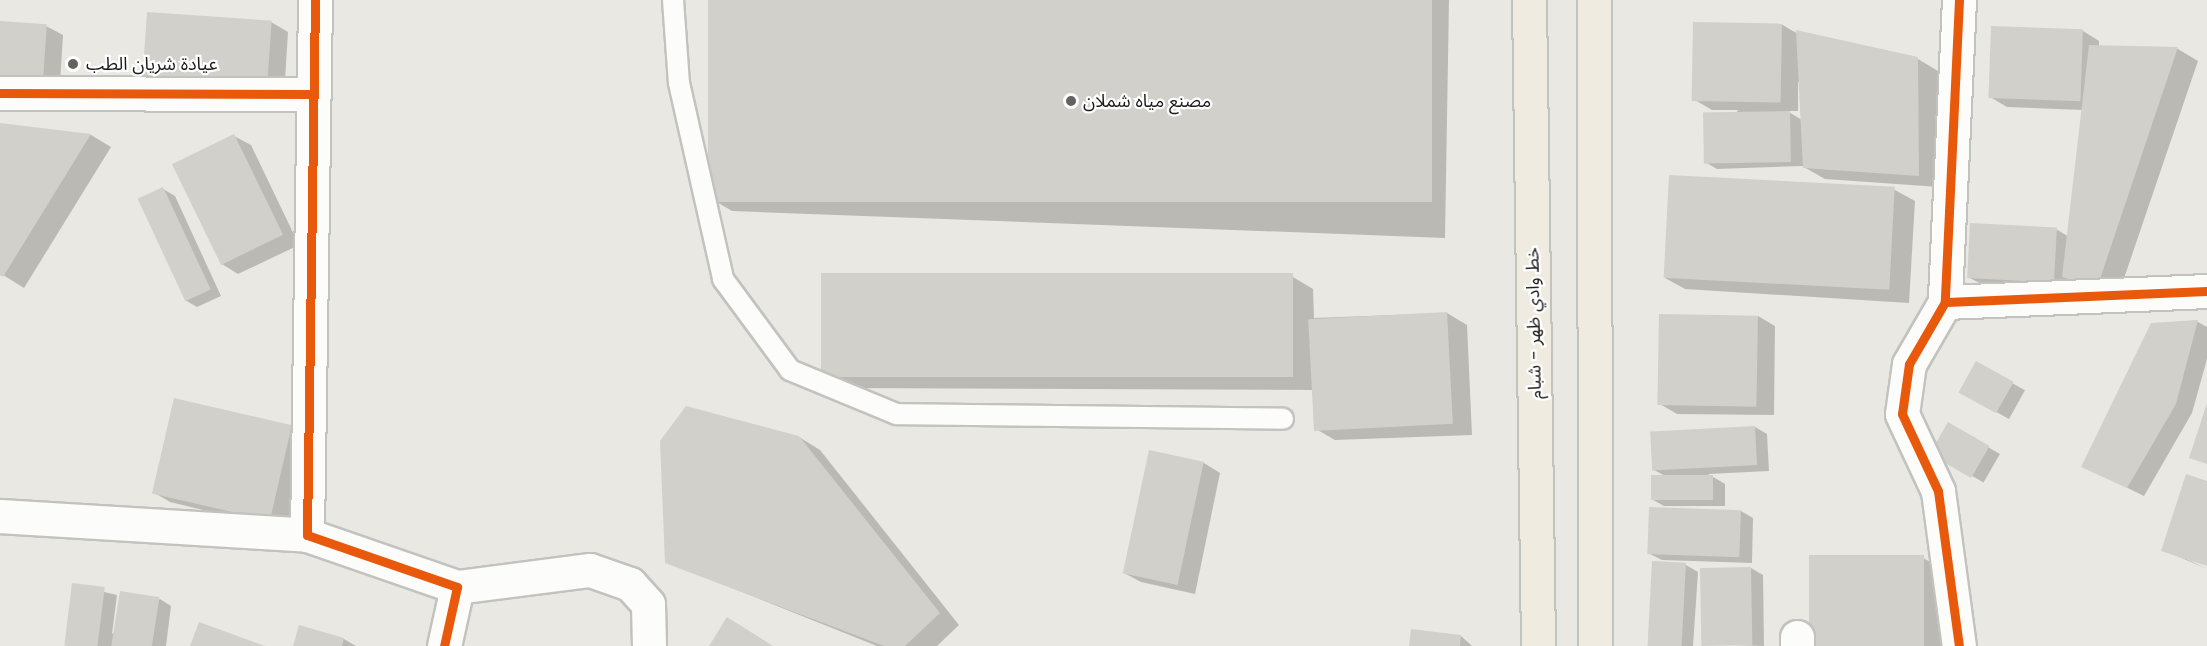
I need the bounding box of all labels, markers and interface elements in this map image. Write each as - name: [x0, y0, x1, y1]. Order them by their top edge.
- place label: عيادة شريان الطب: [86, 53, 218, 75]
- marker: عيادة شريان الطب: [64, 55, 82, 73]
- place label: مصنع مياه شملان: [1083, 90, 1211, 112]
- marker: مصنع مياه شملان: [1064, 94, 1078, 108]
- street label: خط وادي ظهر - شبام: [1522, 247, 1546, 399]

